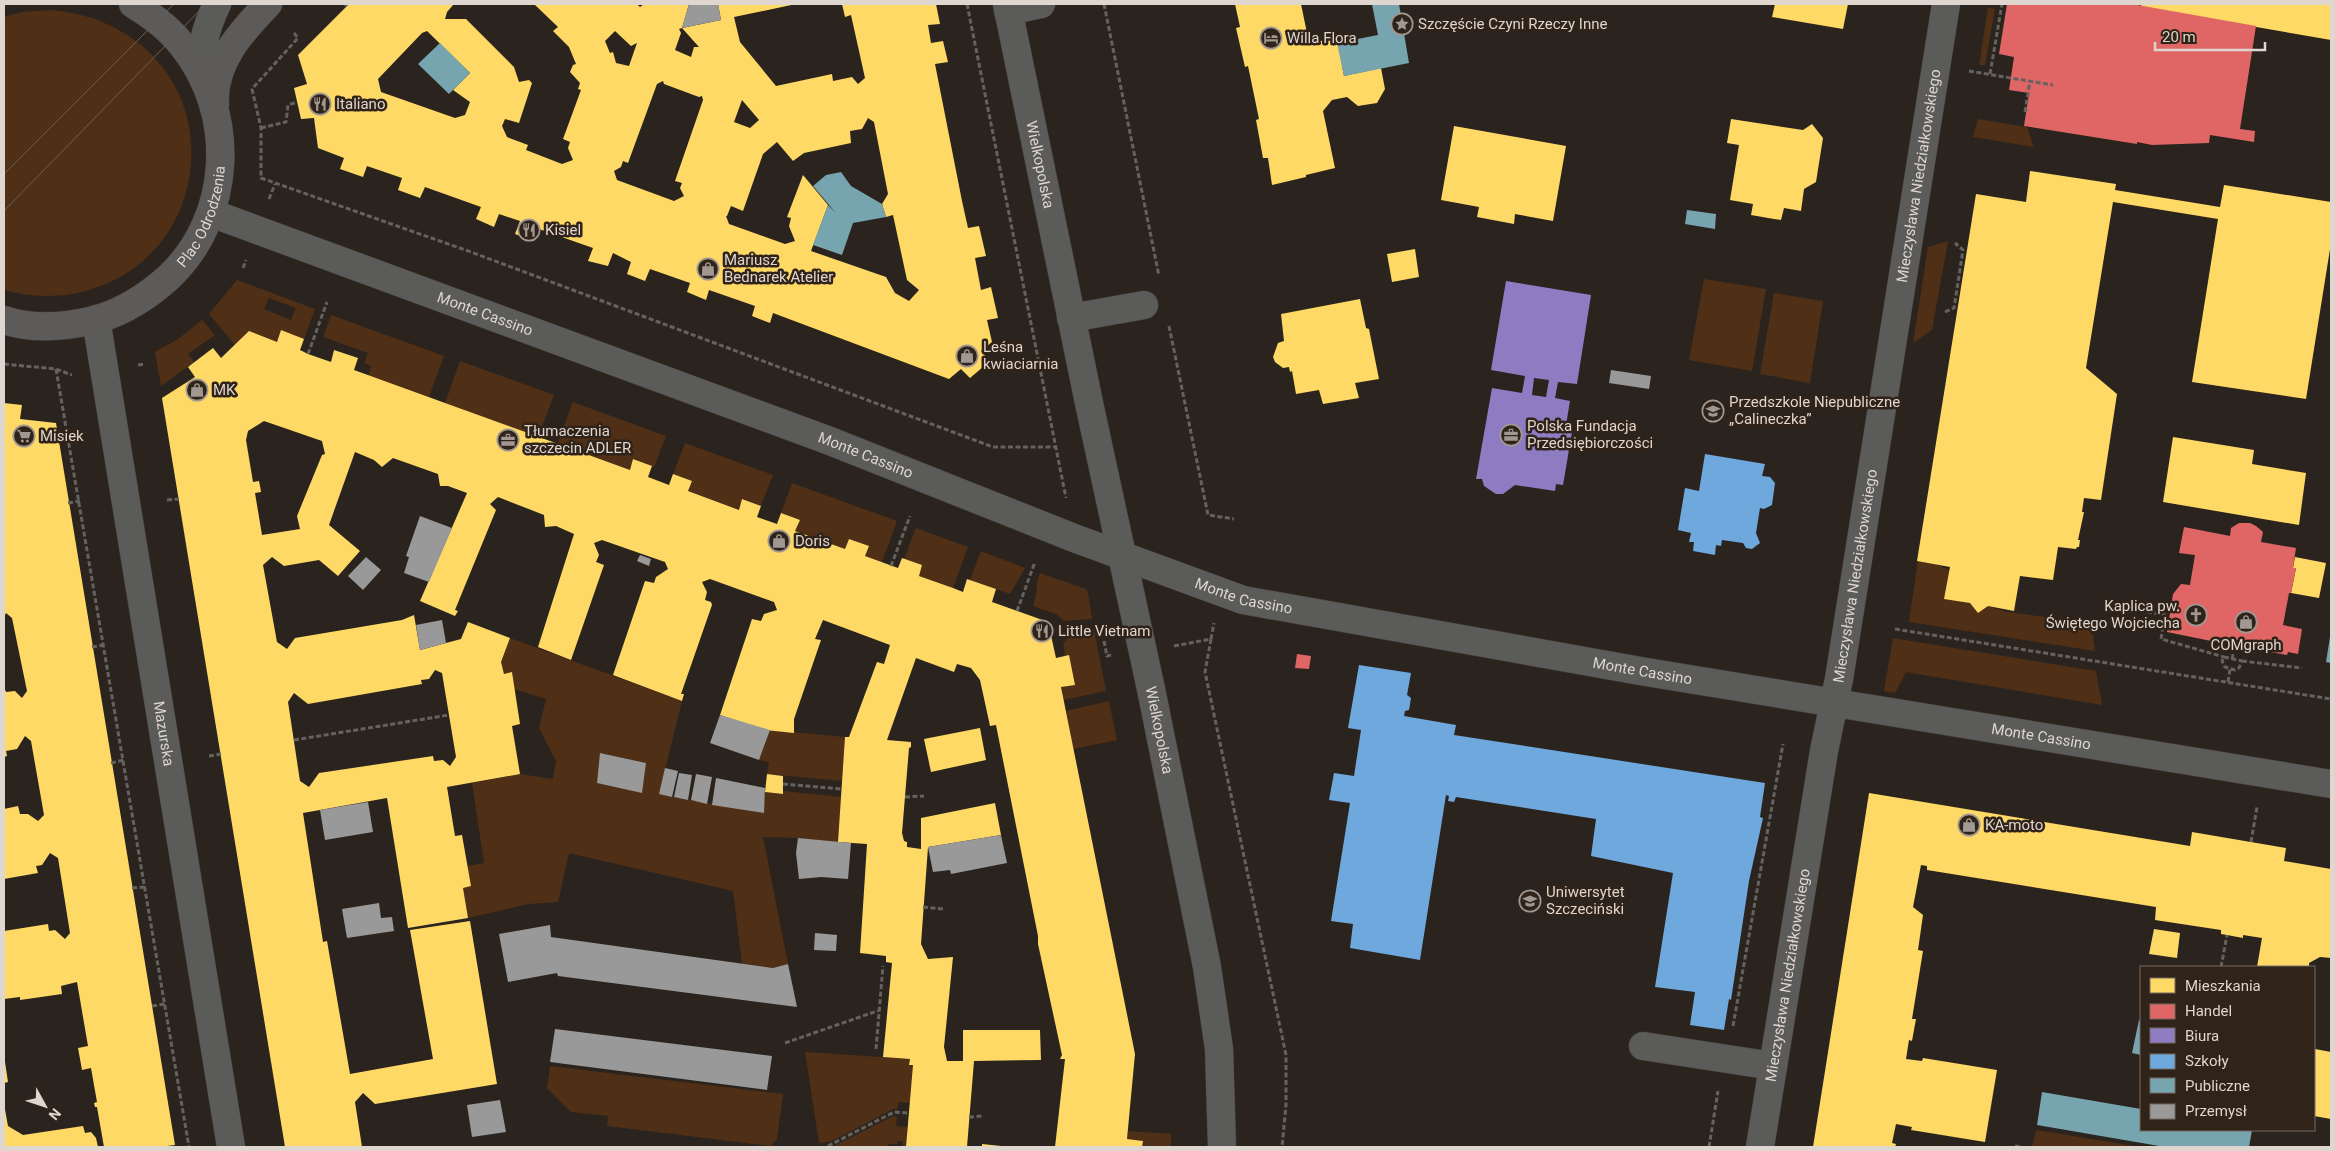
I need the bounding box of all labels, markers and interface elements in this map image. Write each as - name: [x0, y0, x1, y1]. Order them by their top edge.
- place icon: Szczęście Czyni Rzeczy Inne: [1390, 12, 1414, 36]
- place label: Szczęście Czyni Rzeczy Inne: [1418, 15, 1608, 33]
- scale bar: [2155, 20, 2265, 52]
- hotel icon: Willa Flora: [1259, 26, 1283, 50]
- text: 20 m: [2162, 28, 2196, 46]
- place label: Willa Flora: [1287, 29, 1357, 47]
- street label: Mieczysława Niedziałkowskiego: [1893, 68, 1945, 284]
- restaurant icon: Italiano: [308, 92, 332, 116]
- place label: Italiano: [336, 95, 385, 113]
- street label: Wielkopolska: [1022, 119, 1058, 210]
- street label: Plac Odrodzenia: [173, 165, 229, 271]
- restaurant icon: Kisiel: [517, 218, 541, 242]
- place label: Kisiel: [545, 221, 581, 239]
- place label: Mariusz Bednarek Atelier: [724, 251, 833, 286]
- shop icon: Mariusz Bednarek Atelier: [696, 257, 720, 281]
- street label: Monte Cassino: [435, 288, 535, 340]
- place label: Leśna kwiaciarnia: [983, 338, 1059, 373]
- shop icon: Leśna kwiaciarnia: [955, 344, 979, 368]
- shop icon: MK: [185, 378, 209, 402]
- place label: MK: [213, 381, 236, 399]
- place label: Przedszkole Niepubliczne „Calineczka”: [1729, 393, 1900, 428]
- school or university icon: Przedszkole Niepubliczne „Calineczka”: [1701, 399, 1725, 423]
- place label: Polska Fundacja Przedsiębiorczości: [1527, 417, 1653, 452]
- place label: Tłumaczenia szczecin ADLER: [524, 422, 631, 457]
- office icon: Polska Fundacja Przedsiębiorczości: [1499, 423, 1523, 447]
- supermarket icon: Misiek: [12, 424, 36, 448]
- place label: Misiek: [40, 427, 84, 445]
- office icon: Tłumaczenia szczecin ADLER: [496, 428, 520, 452]
- street label: Monte Cassino: [816, 428, 916, 482]
- street label: Mieczysława Niedziałkowskiego: [1830, 468, 1881, 684]
- shop icon: Doris: [767, 529, 791, 553]
- place label: Doris: [795, 532, 830, 550]
- street label: Monte Cassino: [1192, 574, 1294, 618]
- place label: Kaplica pw. Świętego Wojciecha: [2046, 597, 2180, 632]
- church icon: Kaplica pw. Świętego Wojciecha: [2184, 603, 2208, 627]
- shop icon: COMgraph: [2234, 610, 2258, 634]
- restaurant icon: Little Vietnam: [1030, 619, 1054, 643]
- place label: Little Vietnam: [1058, 622, 1151, 640]
- place label: COMgraph: [2210, 636, 2282, 654]
- street label: Monte Cassino: [1591, 654, 1693, 688]
- street label: Wielkopolska: [1142, 685, 1177, 776]
- street label: Mazurska: [149, 700, 178, 767]
- street label: Monte Cassino: [1990, 720, 2092, 754]
- shop icon: KA-moto: [1957, 813, 1981, 837]
- place label: KA-moto: [1985, 816, 2043, 834]
- street label: Mieczysława Niedziałkowskiego: [1762, 867, 1814, 1083]
- place label: Uniwersytet Szczeciński: [1546, 883, 1625, 918]
- school or university icon: Uniwersytet Szczeciński: [1518, 889, 1542, 913]
- legend: [2140, 966, 2315, 1131]
- text: Mieszkania: [2185, 977, 2261, 995]
- text: Handel: [2185, 1002, 2232, 1020]
- text: Biura: [2185, 1027, 2219, 1045]
- text: Szkoły: [2185, 1052, 2229, 1070]
- text: Publiczne: [2185, 1077, 2250, 1095]
- north arrow: [20, 1081, 70, 1131]
- text: Przemysł: [2185, 1102, 2247, 1120]
- text: N: [46, 1105, 64, 1123]

